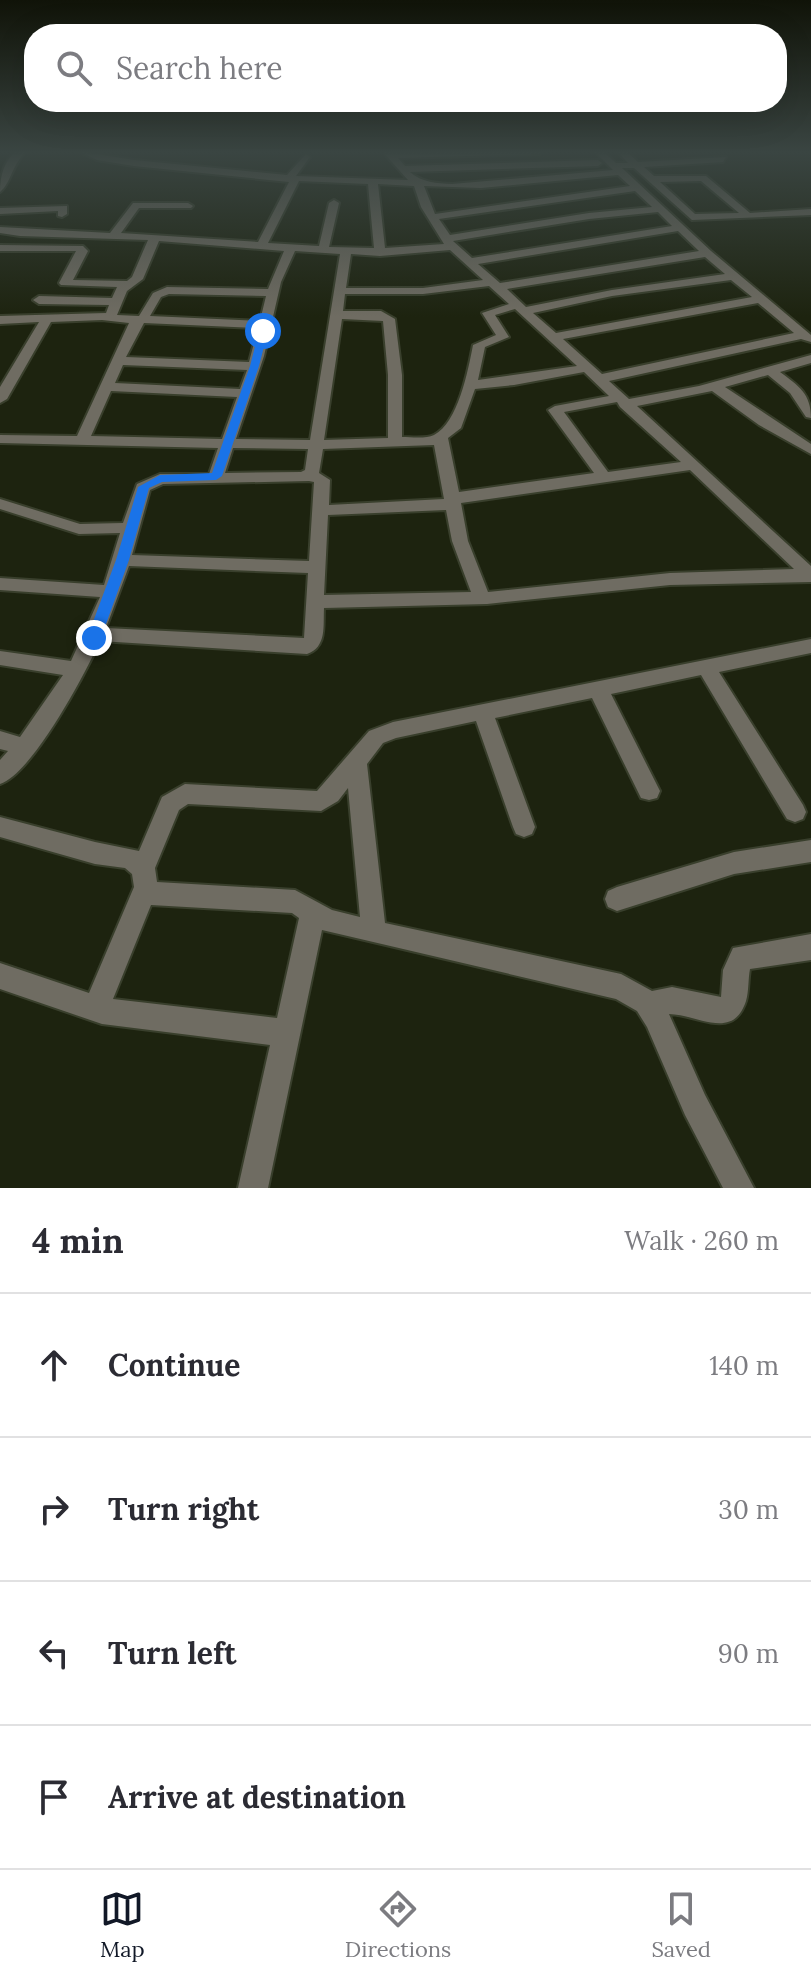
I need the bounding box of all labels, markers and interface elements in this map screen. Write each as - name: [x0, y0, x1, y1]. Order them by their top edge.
- search box: [24, 24, 787, 112]
- icon: search: [52, 46, 96, 90]
- text: Search here: [116, 49, 283, 87]
- route start: [245, 313, 281, 349]
- route end: [76, 620, 112, 656]
- text: 4 min: [32, 1219, 124, 1262]
- text: Walk · 260 m: [624, 1224, 779, 1257]
- icon: ahead: [32, 1343, 76, 1387]
- text: Continue: [108, 1346, 240, 1384]
- text: 140 m: [709, 1349, 779, 1382]
- icon: right: [32, 1487, 76, 1531]
- text: Turn right: [108, 1490, 259, 1528]
- text: 30 m: [718, 1493, 779, 1526]
- icon: left: [32, 1631, 76, 1675]
- text: Turn left: [108, 1634, 236, 1672]
- text: 90 m: [718, 1637, 779, 1670]
- icon: arrive: [32, 1775, 76, 1819]
- text: Arrive at destination: [108, 1778, 406, 1816]
- tab: Map: [100, 1887, 145, 1963]
- tab: Directions: [345, 1887, 451, 1963]
- tab: Saved: [651, 1887, 711, 1963]

